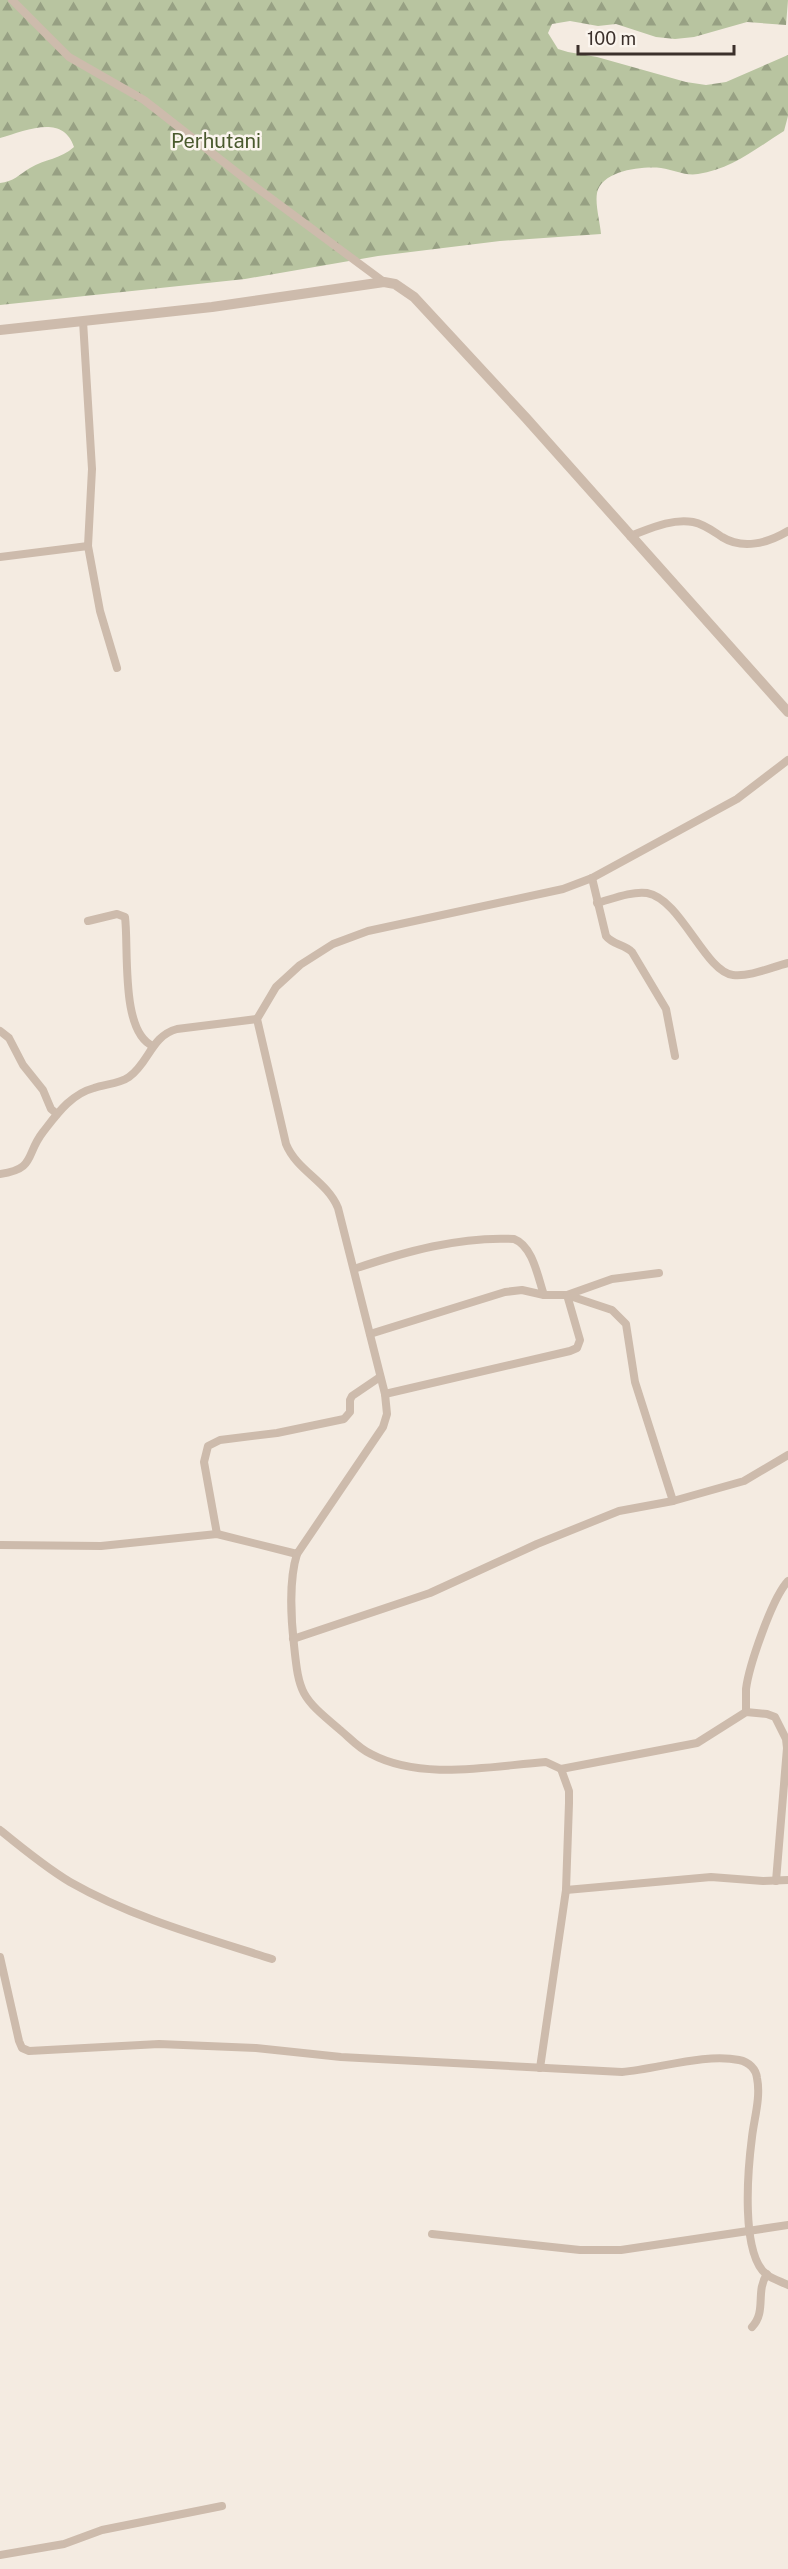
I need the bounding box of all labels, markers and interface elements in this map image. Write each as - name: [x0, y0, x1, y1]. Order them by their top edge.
- scale bar: [578, 18, 734, 56]
- text: 100 m: [587, 28, 636, 49]
- park label: Perhutani: [171, 129, 261, 153]

